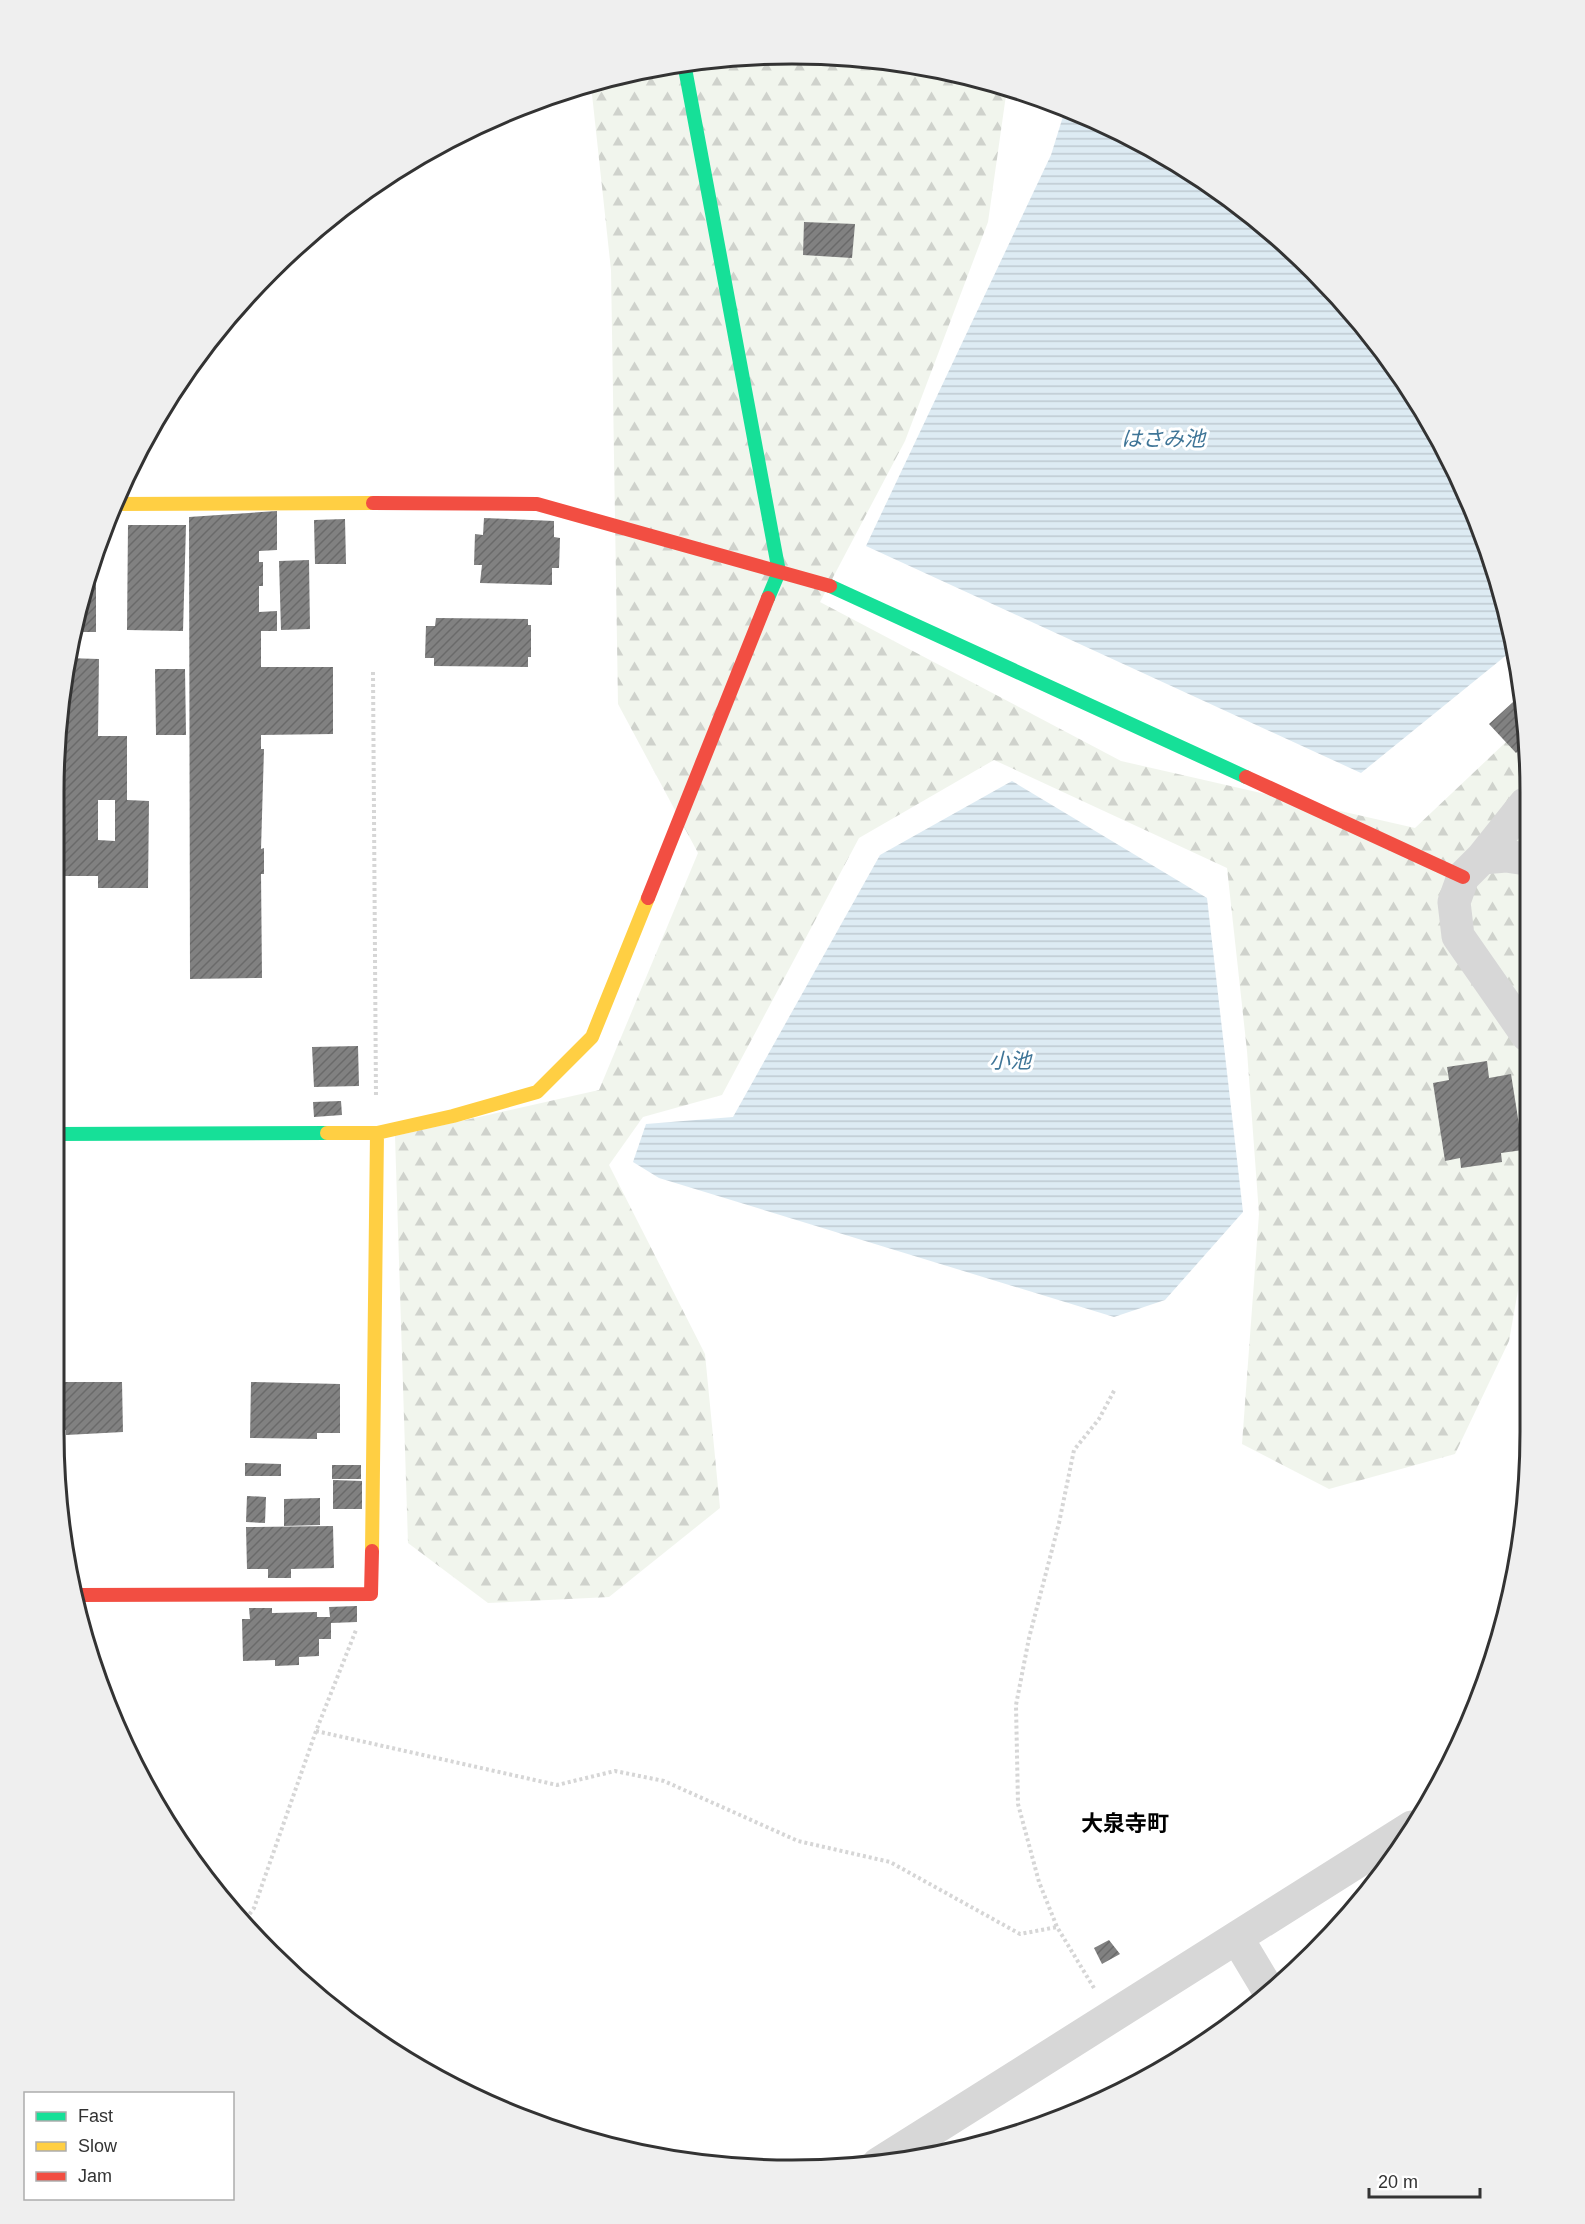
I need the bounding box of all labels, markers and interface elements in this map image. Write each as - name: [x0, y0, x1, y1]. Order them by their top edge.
- water label: はさみ池: [1121, 427, 1207, 450]
- water label: 小池: [989, 1049, 1033, 1072]
- district label: 大泉寺町: [1081, 1811, 1169, 1836]
- legend: [24, 2092, 234, 2200]
- text: Fast: [78, 2106, 113, 2126]
- text: Slow: [78, 2136, 118, 2156]
- scale bar: [1369, 2161, 1480, 2199]
- text: Jam: [78, 2166, 112, 2186]
- text: 20 m: [1378, 2172, 1418, 2192]

